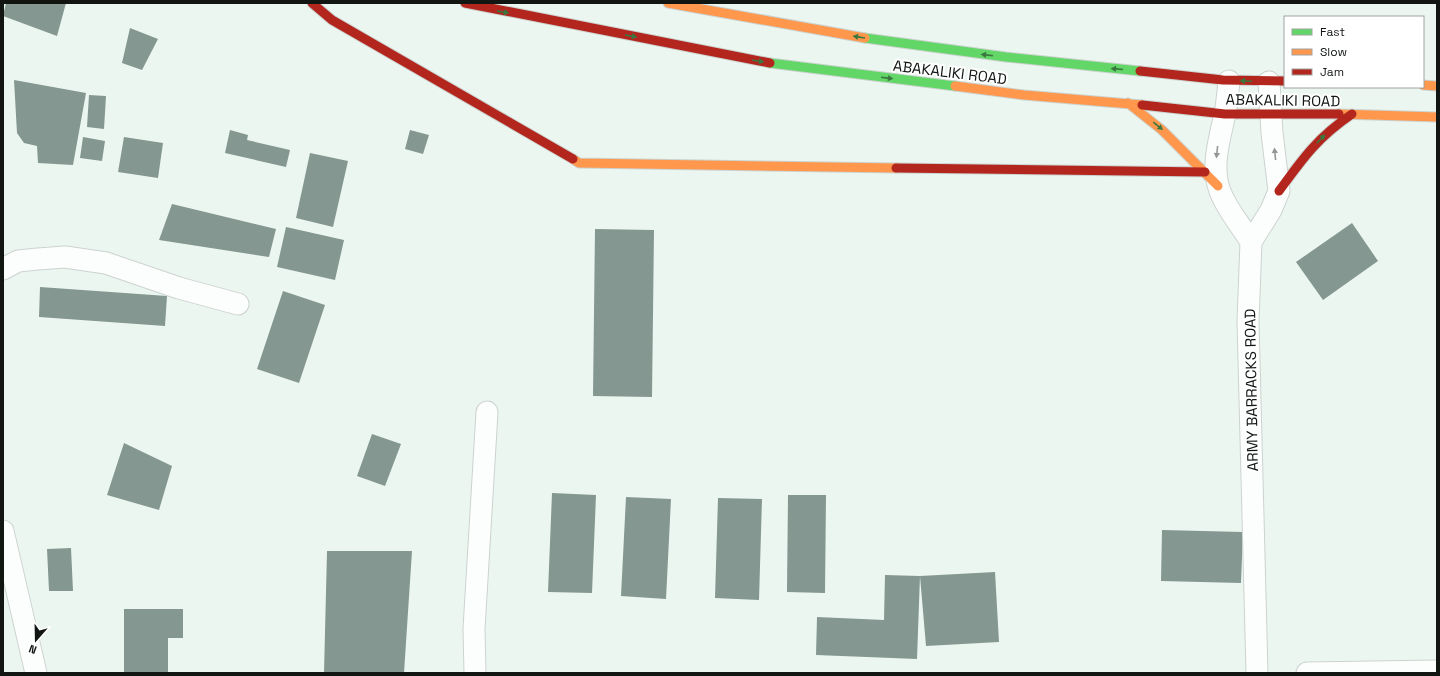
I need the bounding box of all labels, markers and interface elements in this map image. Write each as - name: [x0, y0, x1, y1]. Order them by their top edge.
- one-way arrow: [497, 9, 509, 15]
- legend: [1284, 16, 1424, 88]
- text: Fast: [1320, 24, 1345, 40]
- one-way arrow: [625, 34, 637, 40]
- one-way arrow: [853, 34, 865, 40]
- text: Slow: [1320, 44, 1347, 60]
- one-way arrow: [981, 52, 993, 59]
- street label: ABAKALIKI ROAD: [892, 56, 1008, 88]
- one-way arrow: [752, 58, 765, 64]
- text: Jam: [1320, 64, 1344, 80]
- one-way arrow: [1111, 65, 1123, 72]
- one-way arrow: [881, 75, 893, 81]
- one-way arrow: [1240, 78, 1252, 85]
- street label: ABAKALIKI ROAD: [1226, 90, 1341, 110]
- one-way arrow: [1152, 122, 1163, 131]
- one-way arrow: [1316, 134, 1325, 144]
- one-way arrow: [1214, 146, 1221, 158]
- one-way arrow: [1271, 148, 1278, 160]
- street label: ARMY BARRACKS ROAD: [1240, 308, 1262, 472]
- north arrow: [16, 620, 56, 660]
- text: N: [27, 642, 38, 657]

